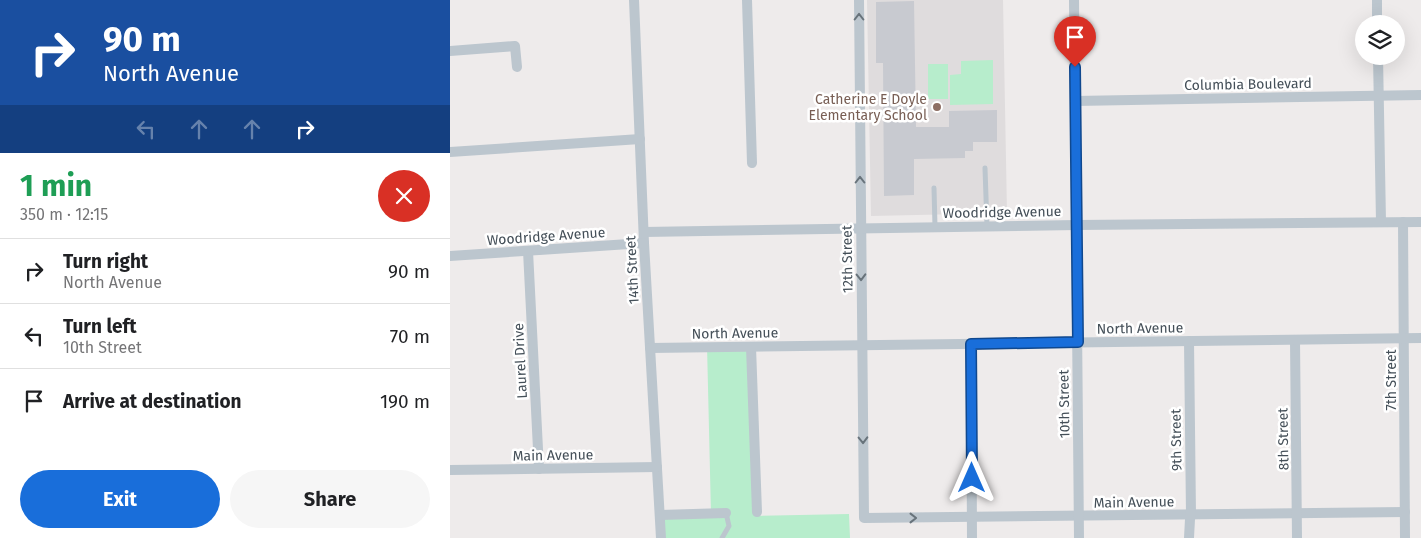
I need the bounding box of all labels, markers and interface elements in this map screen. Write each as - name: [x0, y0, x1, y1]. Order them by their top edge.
- one-way arrow: [854, 13, 864, 20]
- map controls: [1355, 15, 1405, 65]
- button: layers: [1355, 15, 1405, 65]
- pin: [1054, 16, 1096, 67]
- text: 90 m: [103, 18, 181, 60]
- icon: right: [20, 20, 85, 85]
- icon: arrive: [1061, 23, 1089, 51]
- text: North Avenue: [103, 60, 239, 87]
- street label: Columbia Boulevard: [1184, 75, 1312, 94]
- place label: Catherine E Doyle Elementary School: [809, 91, 927, 124]
- marker: Catherine E Doyle Elementary School: [931, 101, 943, 113]
- icon: left: [132, 115, 160, 143]
- icon: ahead: [185, 115, 213, 143]
- icon: ahead: [238, 115, 266, 143]
- icon: right: [291, 115, 319, 143]
- text: 1 min: [20, 168, 92, 204]
- button: close: [378, 170, 430, 222]
- one-way arrow: [855, 175, 865, 183]
- street label: Woodridge Avenue: [943, 203, 1062, 222]
- text: 350 m · 12:15: [20, 205, 108, 224]
- street label: Woodridge Avenue: [486, 224, 606, 249]
- street label: 12th Street: [838, 224, 857, 293]
- street label: 14th Street: [622, 234, 643, 305]
- text: Turn right: [63, 250, 148, 273]
- icon: right: [20, 257, 48, 285]
- text: 90 m: [388, 260, 430, 283]
- text: North Avenue: [63, 273, 162, 292]
- one-way arrow: [856, 274, 866, 281]
- text: Turn left: [63, 315, 137, 338]
- street label: North Avenue: [1097, 319, 1183, 338]
- icon: left: [20, 322, 48, 350]
- street label: Laurel Drive: [510, 323, 531, 399]
- street label: North Avenue: [692, 324, 778, 343]
- text: 70 m: [390, 325, 430, 348]
- text: 10th Street: [63, 338, 142, 357]
- street label: 7th Street: [1383, 348, 1400, 411]
- street label: 10th Street: [1055, 368, 1074, 439]
- icon: arrive: [20, 387, 48, 415]
- text: Arrive at destination: [63, 390, 242, 413]
- text: 190 m: [380, 390, 430, 413]
- street label: 8th Street: [1274, 407, 1293, 470]
- street label: 9th Street: [1167, 408, 1186, 471]
- one-way arrow: [858, 436, 868, 444]
- street label: Main Avenue: [512, 446, 594, 465]
- position arrow: [945, 451, 997, 503]
- button: Exit: [20, 470, 220, 528]
- button: Share: [230, 470, 430, 528]
- street label: Main Avenue: [1093, 493, 1175, 512]
- one-way arrow: [909, 513, 917, 523]

